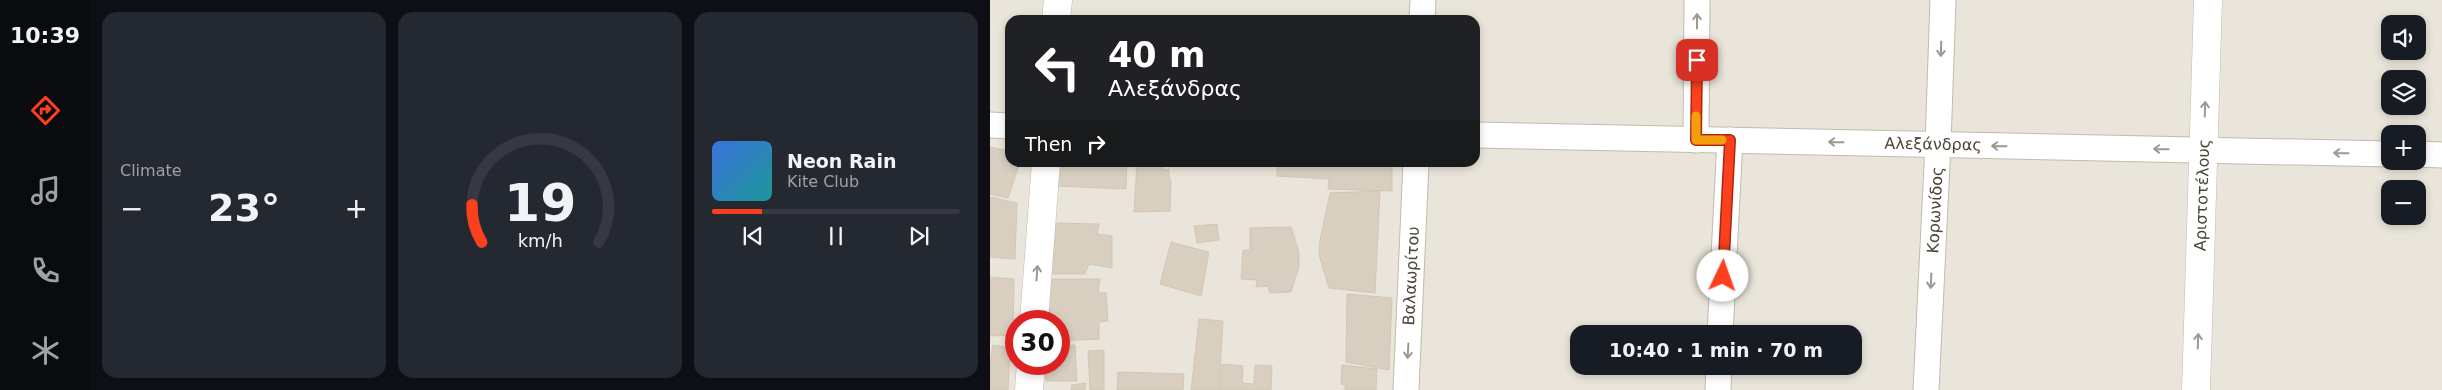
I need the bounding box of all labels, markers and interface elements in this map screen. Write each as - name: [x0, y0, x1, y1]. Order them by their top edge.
- one-way arrow: [1692, 13, 1702, 30]
- map controls: [2381, 15, 2426, 225]
- button: sound: [2381, 15, 2426, 60]
- text: 10:39: [10, 23, 80, 48]
- icon: left: [1025, 35, 1090, 100]
- text: 40 m: [1108, 35, 1205, 75]
- pin: [1676, 39, 1718, 81]
- one-way arrow: [1936, 40, 1946, 56]
- icon: arrive: [1683, 46, 1711, 74]
- button: layers: [2381, 70, 2426, 115]
- text: Αλεξάνδρας: [1108, 76, 1242, 101]
- icon: directions: [28, 93, 63, 128]
- one-way arrow: [2200, 101, 2210, 118]
- button: +: [2381, 125, 2426, 170]
- icon: right: [1082, 130, 1110, 158]
- text: Then: [1025, 133, 1072, 155]
- street label: Αλεξάνδρας: [1884, 134, 1982, 154]
- one-way arrow: [1829, 138, 1845, 147]
- street label: Αριστοτέλους: [2191, 139, 2213, 251]
- one-way arrow: [1991, 141, 2008, 151]
- one-way arrow: [2154, 144, 2170, 154]
- one-way arrow: [2334, 148, 2350, 158]
- text: Neon Rain: [787, 150, 896, 172]
- text: Climate: [120, 161, 182, 180]
- street label: Κορωνίδος: [1923, 166, 1947, 254]
- text: Kite Club: [787, 172, 859, 191]
- icon: music: [28, 173, 63, 208]
- text: 19: [504, 173, 576, 233]
- button: −: [2381, 180, 2426, 225]
- text: 23°: [208, 186, 280, 230]
- text: −: [120, 192, 143, 225]
- text: +: [345, 192, 368, 225]
- icon: previous: [739, 222, 767, 250]
- icon: pause: [822, 222, 850, 250]
- icon: next: [905, 222, 933, 250]
- street label: Βαλαωρίτου: [1399, 226, 1423, 326]
- text: km/h: [517, 230, 563, 251]
- position arrow: [1696, 249, 1748, 301]
- icon: phone: [28, 253, 63, 288]
- one-way arrow: [1033, 265, 1042, 281]
- one-way arrow: [1927, 273, 1936, 289]
- speed limit sign: 30: [1005, 310, 1070, 375]
- icon: climate: [28, 333, 63, 368]
- one-way arrow: [2193, 334, 2202, 350]
- text: 10:40 · 1 min · 70 m: [1609, 339, 1823, 361]
- one-way arrow: [1403, 343, 1412, 359]

